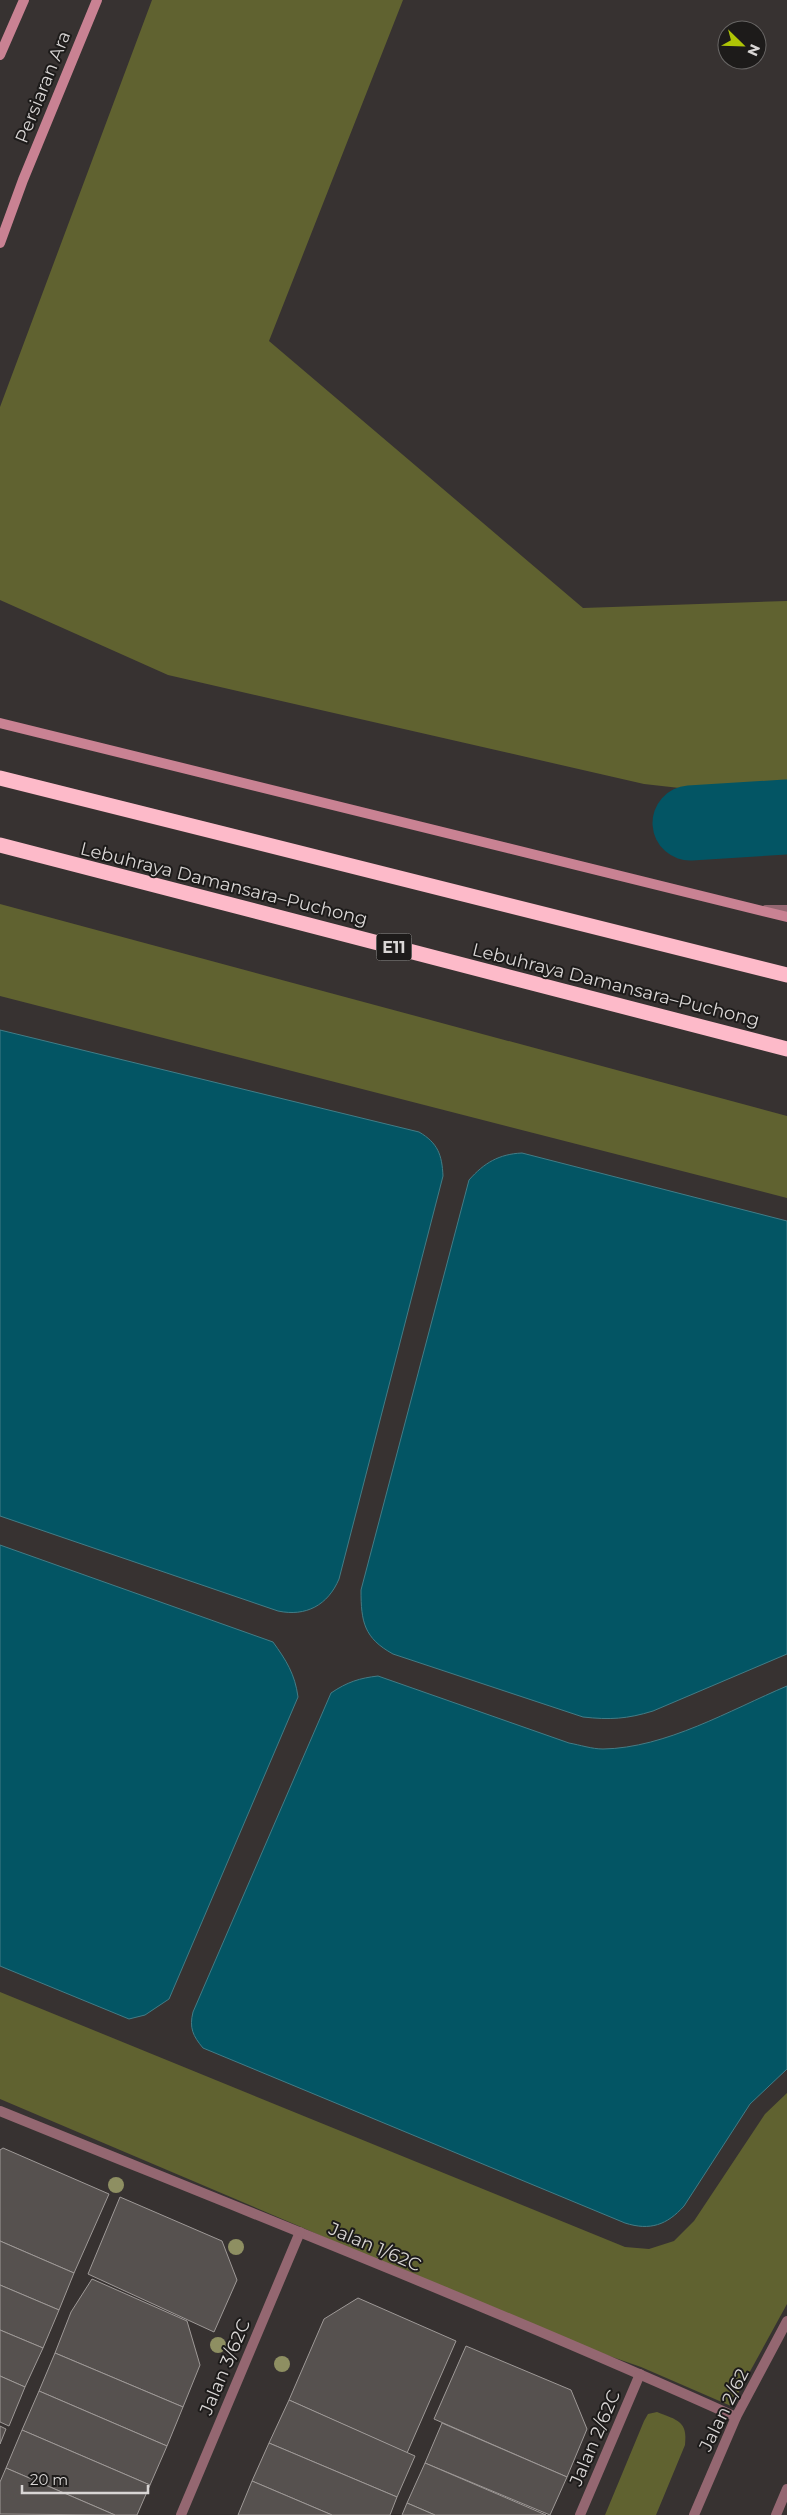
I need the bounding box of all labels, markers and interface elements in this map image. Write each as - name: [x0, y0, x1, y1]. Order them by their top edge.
- north arrow: [717, 20, 767, 70]
- street label: Persiaran Ara: [11, 28, 75, 146]
- text: N: [743, 41, 764, 59]
- street label: Lebuhraya Damansara–Puchong: [78, 838, 370, 930]
- road number: E11: [376, 934, 412, 960]
- street label: Lebuhraya Damansara–Puchong: [470, 939, 762, 1031]
- street label: Jalan 1/62C: [325, 2217, 425, 2276]
- street label: Jalan 3/62C: [195, 2316, 255, 2419]
- street label: Jalan 2/62: [694, 2365, 753, 2456]
- street label: Jalan 2/62C: [565, 2387, 625, 2490]
- scale bar: [22, 2462, 149, 2494]
- text: 20 m: [30, 2470, 68, 2489]

